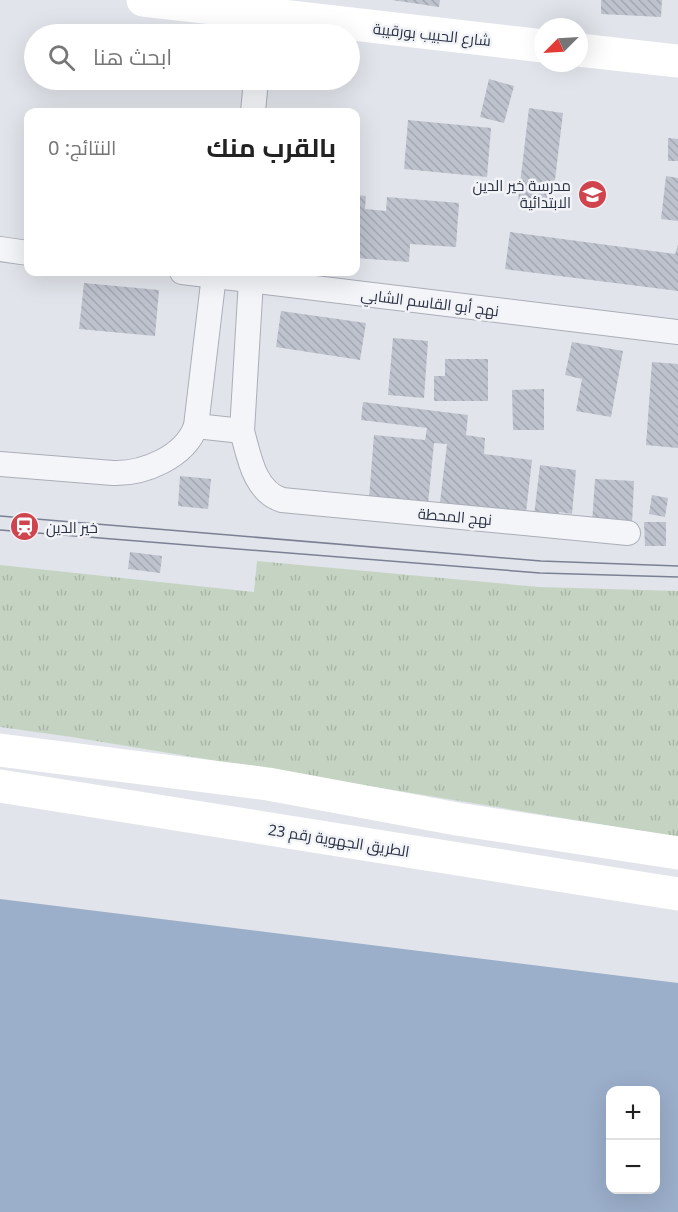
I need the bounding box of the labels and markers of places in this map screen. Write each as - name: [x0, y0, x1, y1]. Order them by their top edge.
- place label: مدرسة خير الدين الابتدائية: [473, 175, 571, 212]
- school or university icon: مدرسة خير الدين الابتدائية: [576, 178, 608, 210]
- station icon: خير الدين: [9, 511, 41, 543]
- place label: خير الدين: [46, 517, 98, 538]

